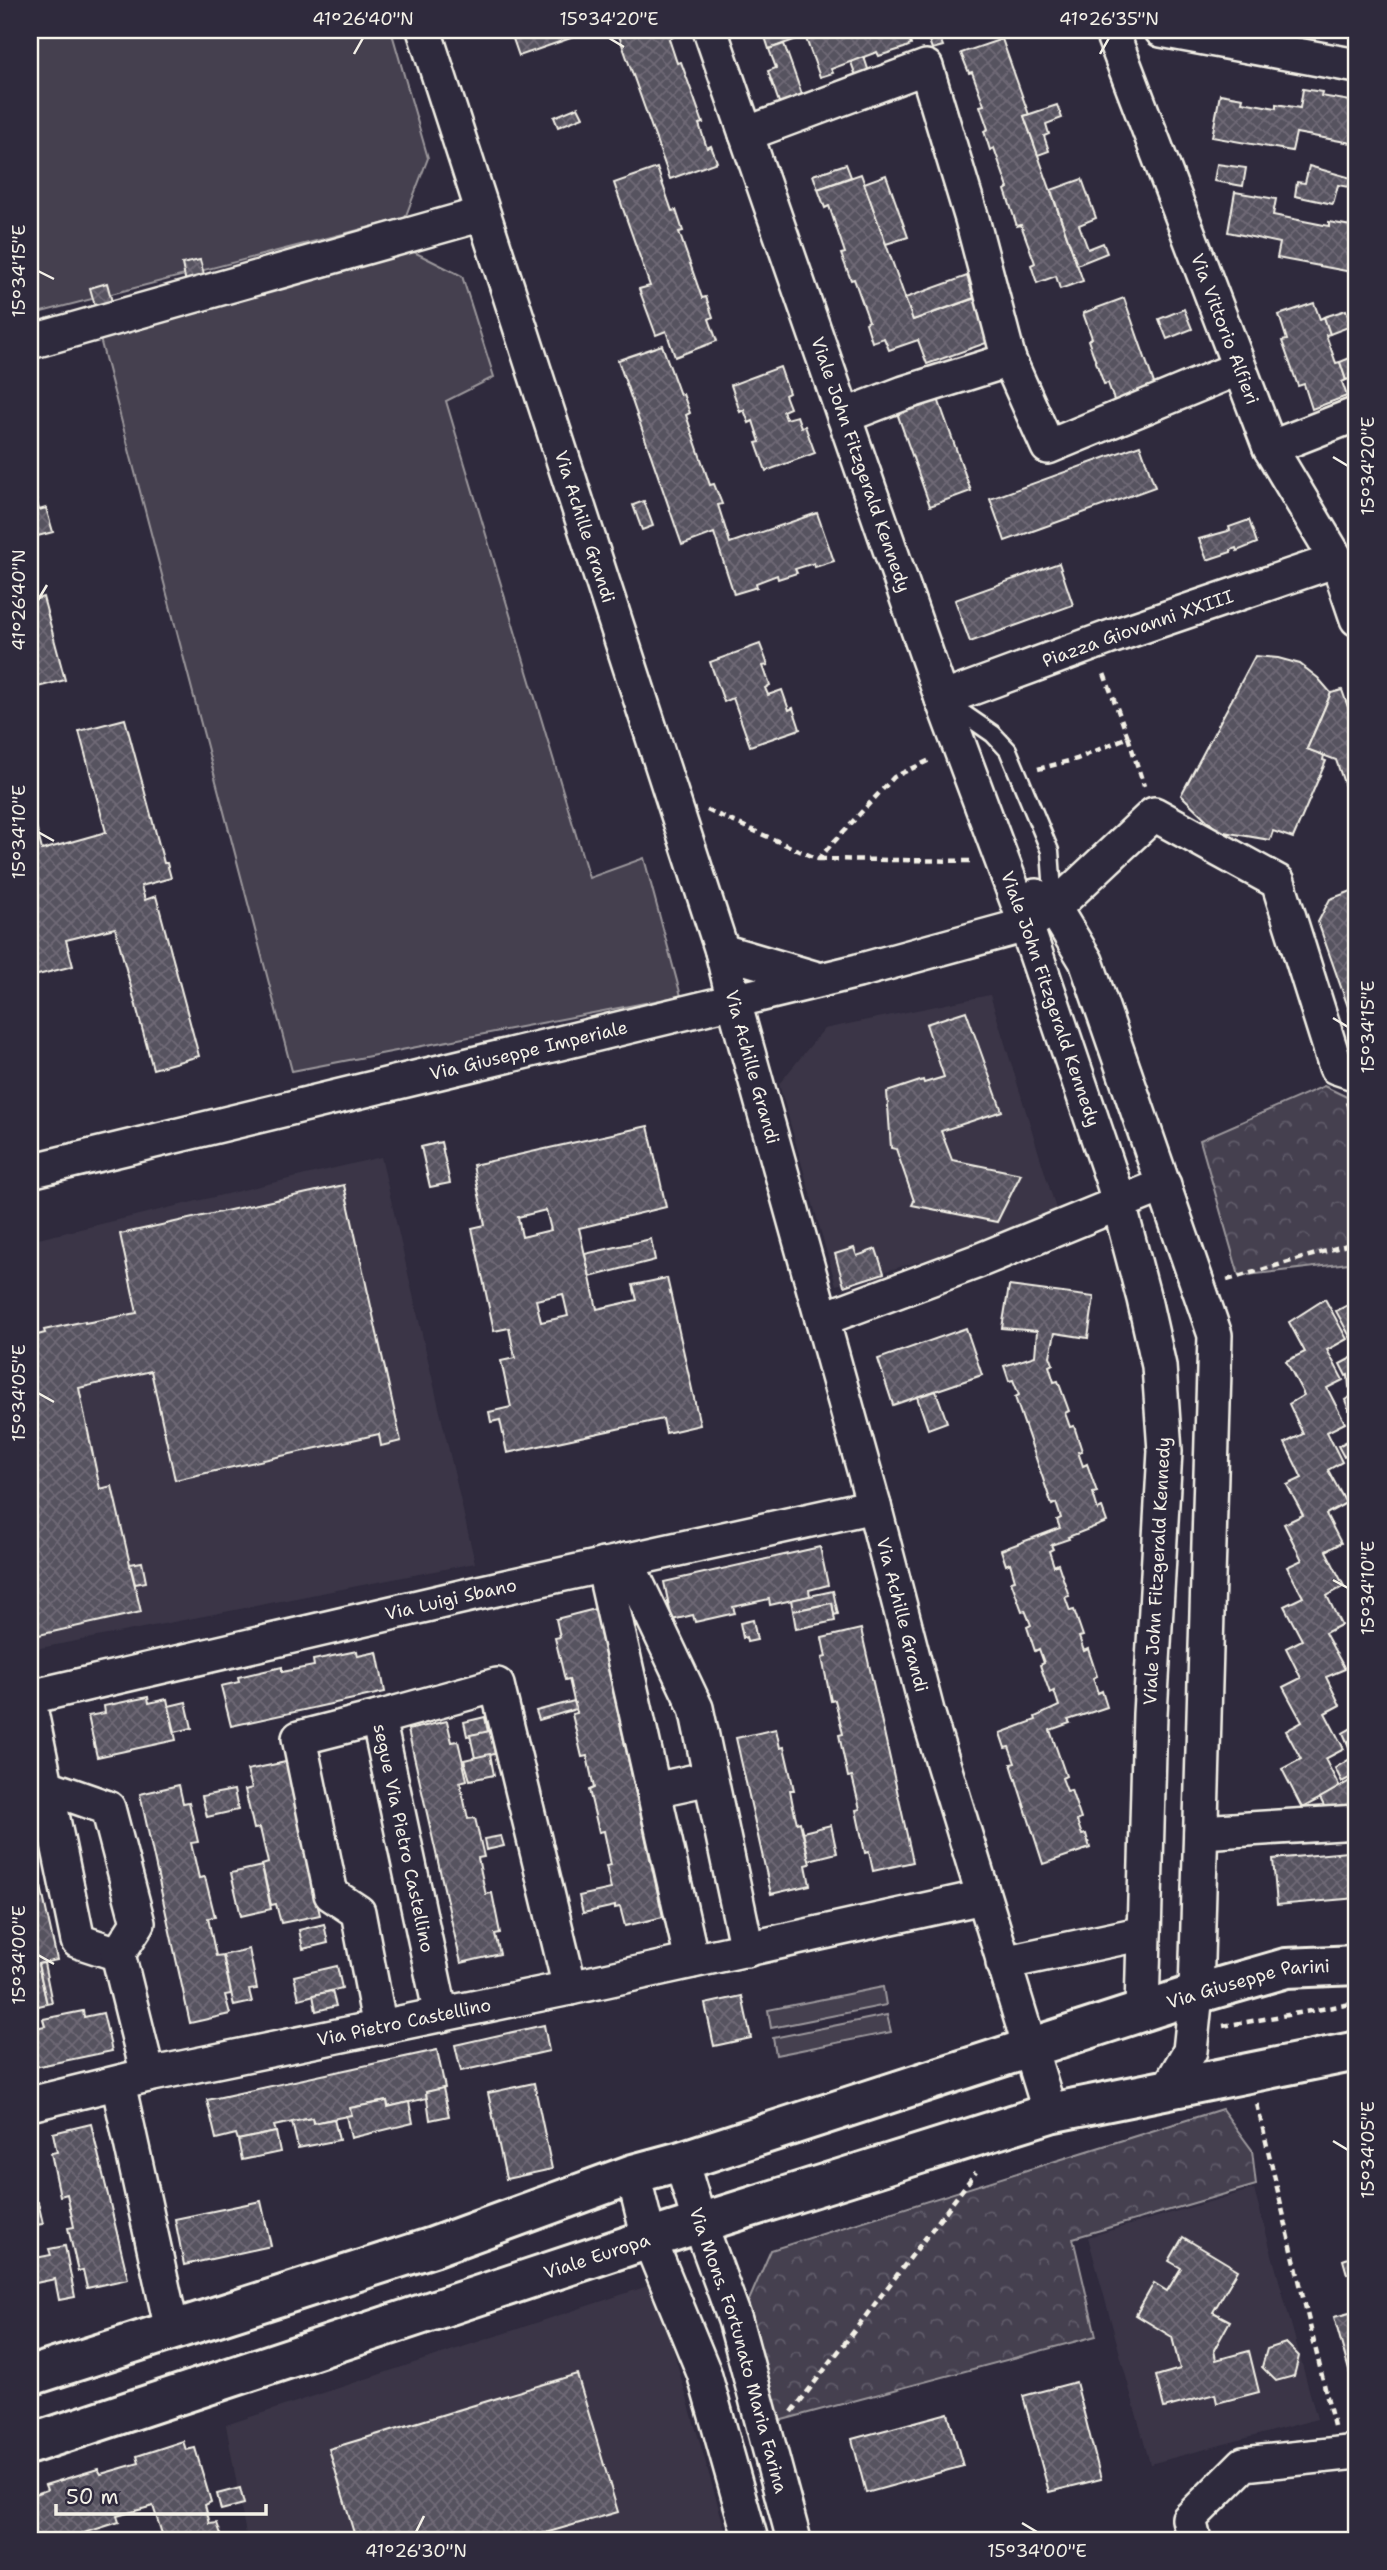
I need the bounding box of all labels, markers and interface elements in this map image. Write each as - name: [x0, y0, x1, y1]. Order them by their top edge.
- text: 41°26'40"N: [312, 7, 414, 31]
- text: 15°34'20"E: [559, 7, 659, 31]
- text: 41°26'35"N: [1059, 7, 1159, 31]
- text: 15°34'15"E: [7, 225, 31, 317]
- street label: Via Vittorio Alfieri: [1185, 250, 1264, 408]
- street label: Viale John Fitzgerald Kennedy: [805, 334, 916, 596]
- text: 15°34'20"E: [1356, 416, 1380, 516]
- street label: Via Achille Grandi: [549, 447, 621, 606]
- text: 41°26'40"N: [7, 549, 31, 651]
- street label: Piazza Giovanni XXIII: [1039, 584, 1237, 673]
- text: 15°34'10"E: [7, 785, 31, 879]
- street label: Viale John Fitzgerald Kennedy: [995, 868, 1105, 1130]
- text: 15°34'15"E: [1356, 981, 1380, 1073]
- street label: Via Achille Grandi: [720, 988, 785, 1147]
- street label: Via Giuseppe Imperiale: [427, 1015, 630, 1086]
- text: 15°34'05"E: [7, 1344, 31, 1442]
- street label: Viale John Fitzgerald Kennedy: [1138, 1436, 1176, 1706]
- street label: Via Achille Grandi: [871, 1535, 934, 1695]
- text: 15°34'10"E: [1356, 1541, 1380, 1635]
- street label: Via Luigi Sbano: [383, 1573, 519, 1626]
- street label: segue Via Pietro Castellino: [368, 1722, 439, 1955]
- text: 15°34'00"E: [7, 1905, 31, 2005]
- street label: Via Giuseppe Parini: [1164, 1954, 1330, 2015]
- street label: Via Pietro Castellino: [315, 1993, 493, 2052]
- text: 15°34'05"E: [1356, 2101, 1380, 2199]
- street label: Via Mons. Fortunato Maria Farina: [684, 2204, 793, 2496]
- street label: Viale Europa: [541, 2228, 653, 2285]
- scale bar: [56, 2472, 266, 2516]
- text: 50 m: [66, 2483, 119, 2511]
- text: 41°26'30"N: [365, 2539, 467, 2563]
- text: 15°34'00"E: [987, 2539, 1087, 2563]

